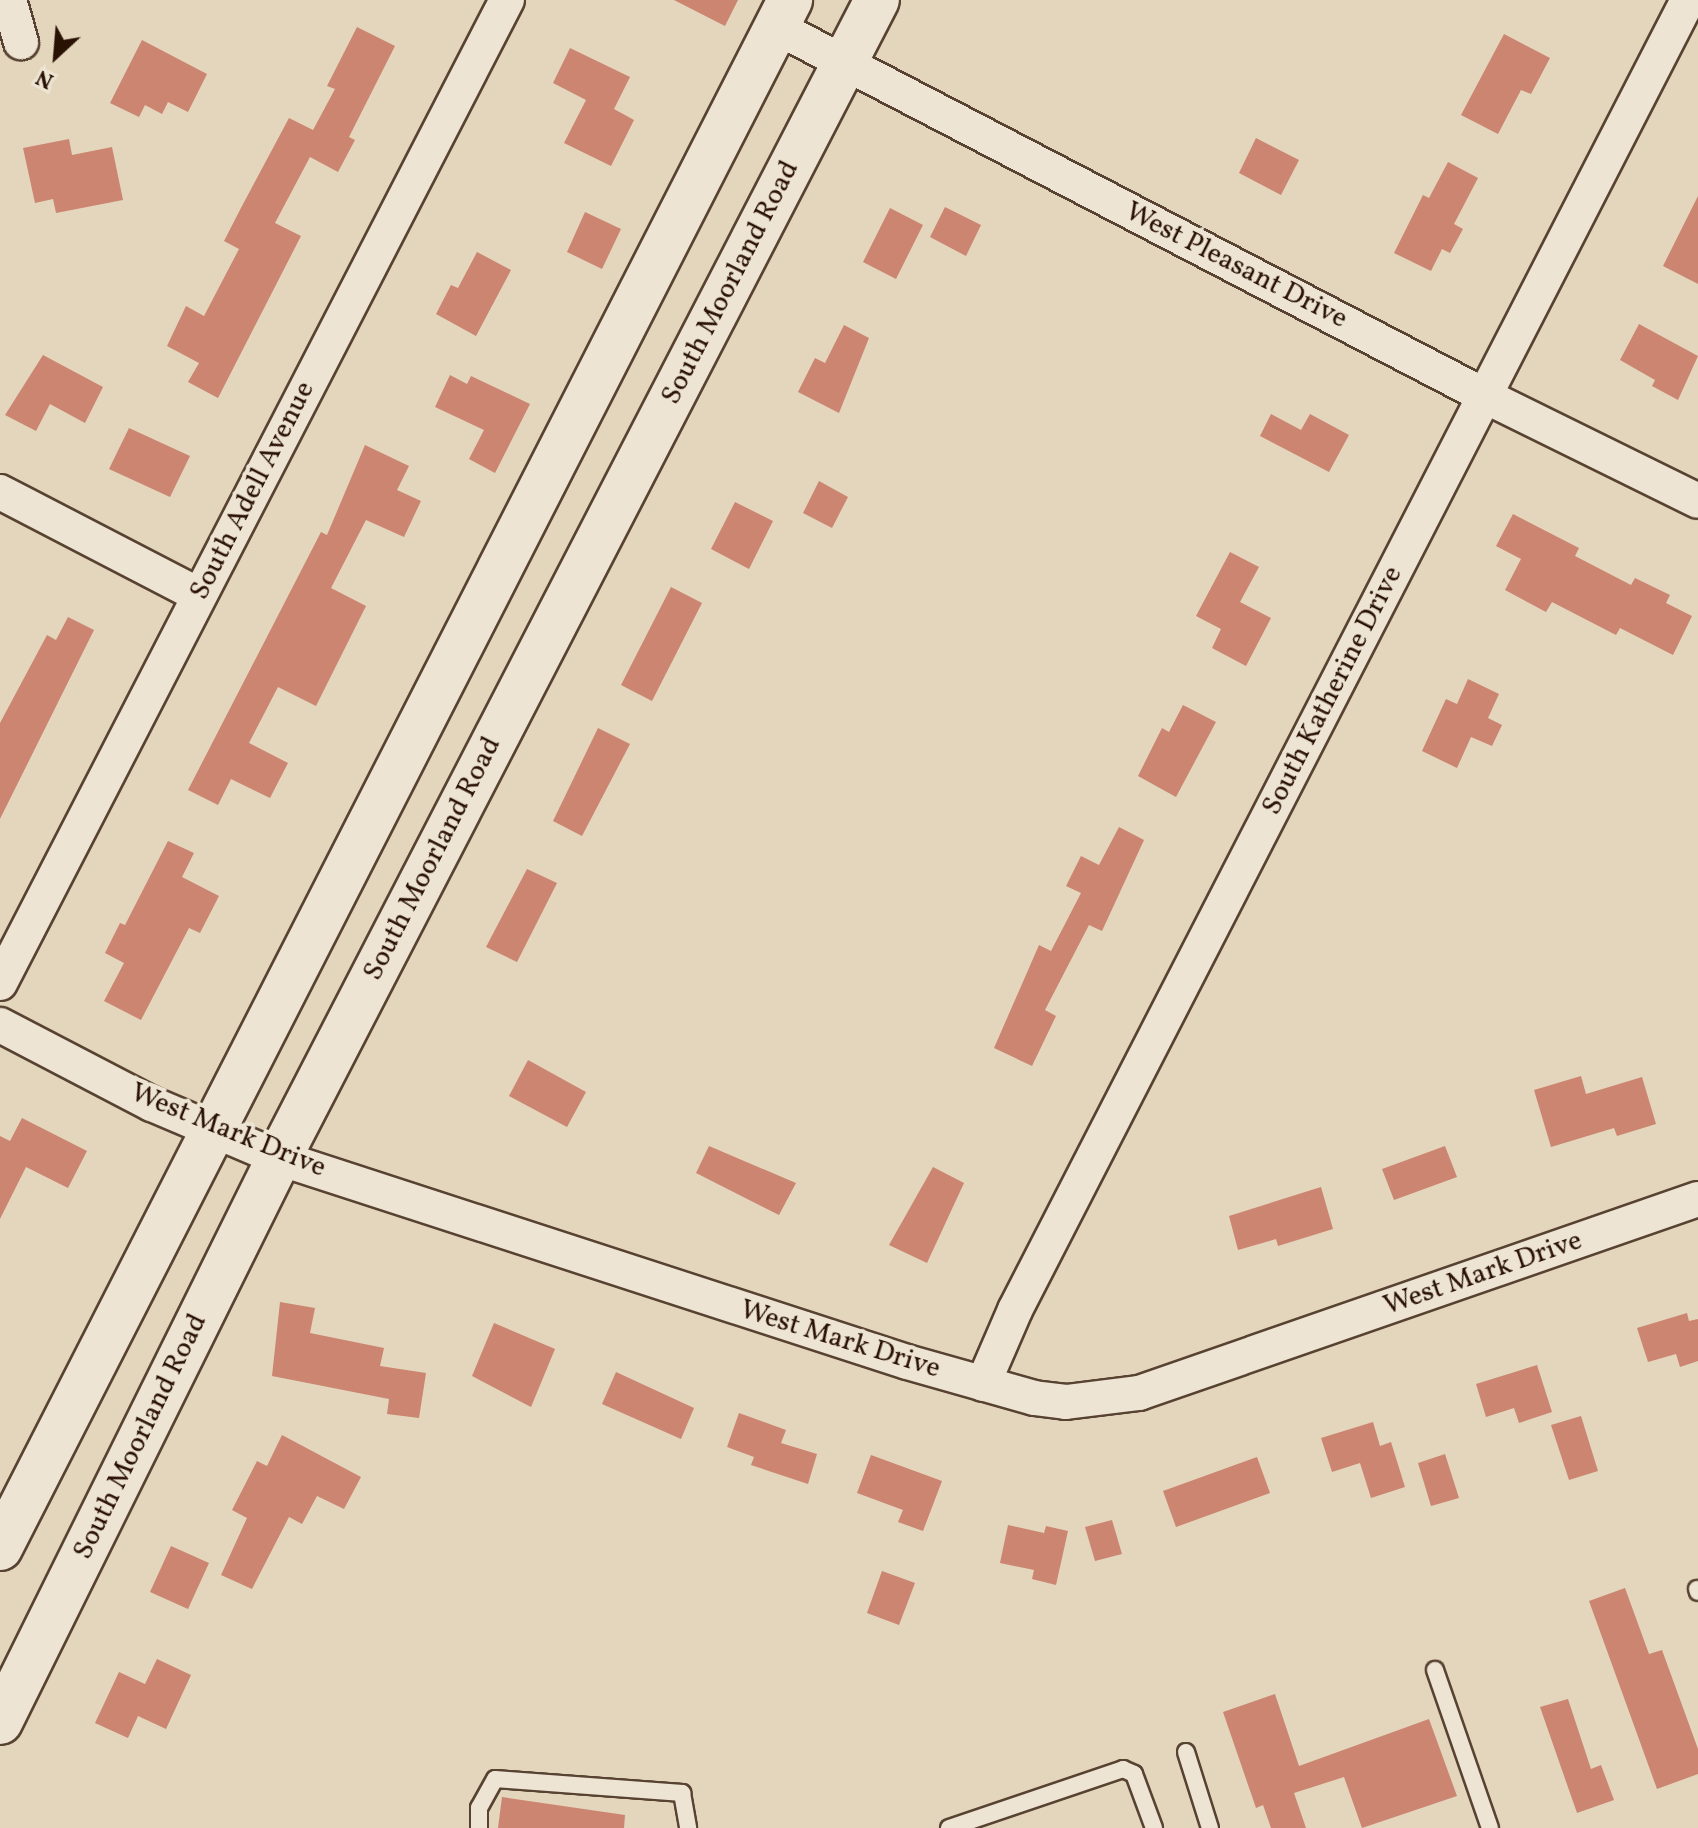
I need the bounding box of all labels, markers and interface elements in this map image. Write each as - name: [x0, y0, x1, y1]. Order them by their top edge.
- north arrow: [16, 16, 96, 96]
- text: N: [31, 61, 59, 95]
- street label: South Moorland Road: [655, 156, 807, 410]
- street label: West Pleasant Drive: [1119, 195, 1353, 337]
- street label: South Adell Avenue: [183, 376, 323, 606]
- street label: South Katherine Drive: [1256, 561, 1410, 821]
- street label: South Moorland Road: [357, 732, 509, 986]
- street label: West Mark Drive: [126, 1077, 330, 1185]
- street label: West Mark Drive: [1379, 1224, 1587, 1324]
- street label: West Mark Drive: [736, 1294, 944, 1386]
- street label: South Moorland Road: [67, 1309, 215, 1565]

